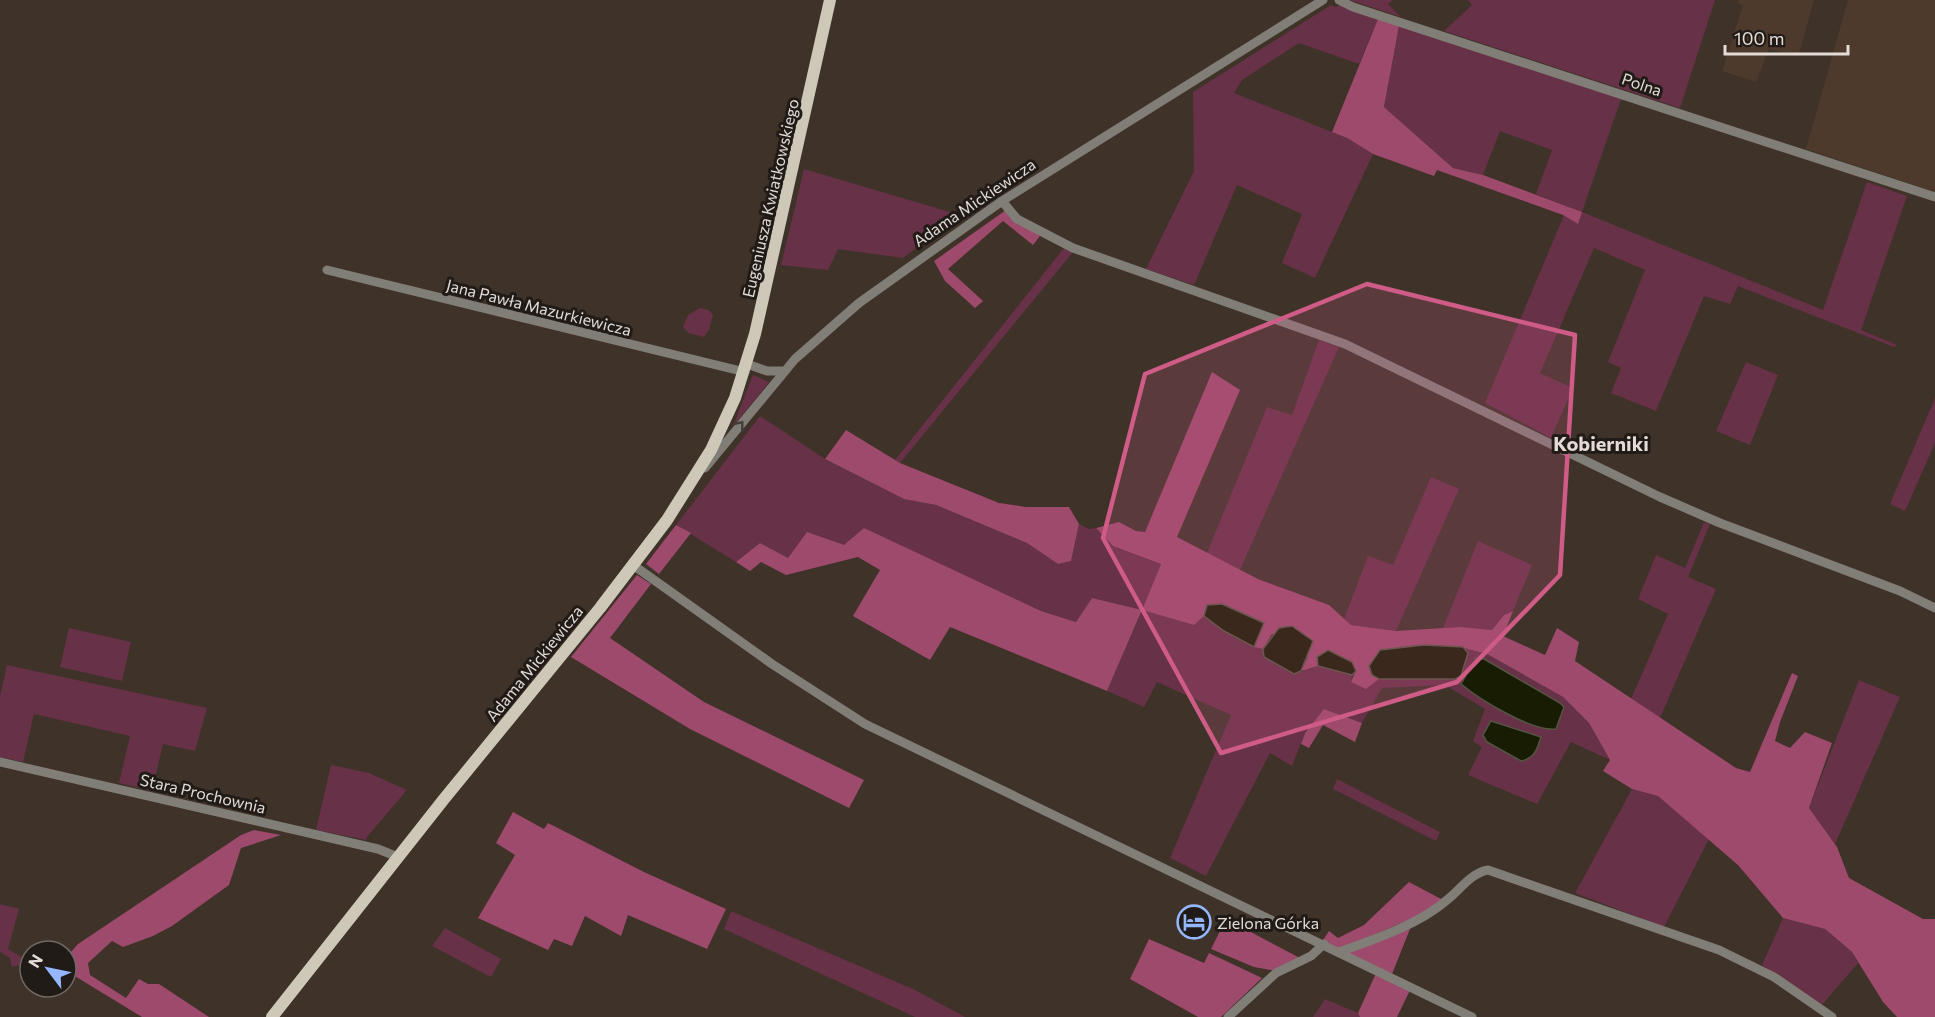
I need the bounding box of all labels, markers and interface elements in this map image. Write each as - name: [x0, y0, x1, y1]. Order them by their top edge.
- scale bar: [1725, 18, 1848, 56]
- text: 100 m: [1734, 27, 1784, 49]
- street label: Polna: [1620, 68, 1664, 100]
- street label: Eugeniusza Kwiatkowskiego: [738, 97, 802, 299]
- street label: Adama Mickiewicza: [909, 154, 1039, 250]
- street label: Jana Pawła Mazurkiewicza: [445, 275, 633, 339]
- one-way arrow: [733, 421, 744, 432]
- district label: Kobierniki: [1553, 431, 1649, 455]
- street label: Adama Mickiewicza: [482, 601, 586, 725]
- street label: Stara Prochownia: [138, 769, 268, 817]
- hotel icon: Zielona Górka: [1176, 904, 1212, 940]
- place label: Zielona Górka: [1217, 913, 1319, 932]
- north arrow: [18, 939, 78, 999]
- text: N: [24, 951, 46, 971]

